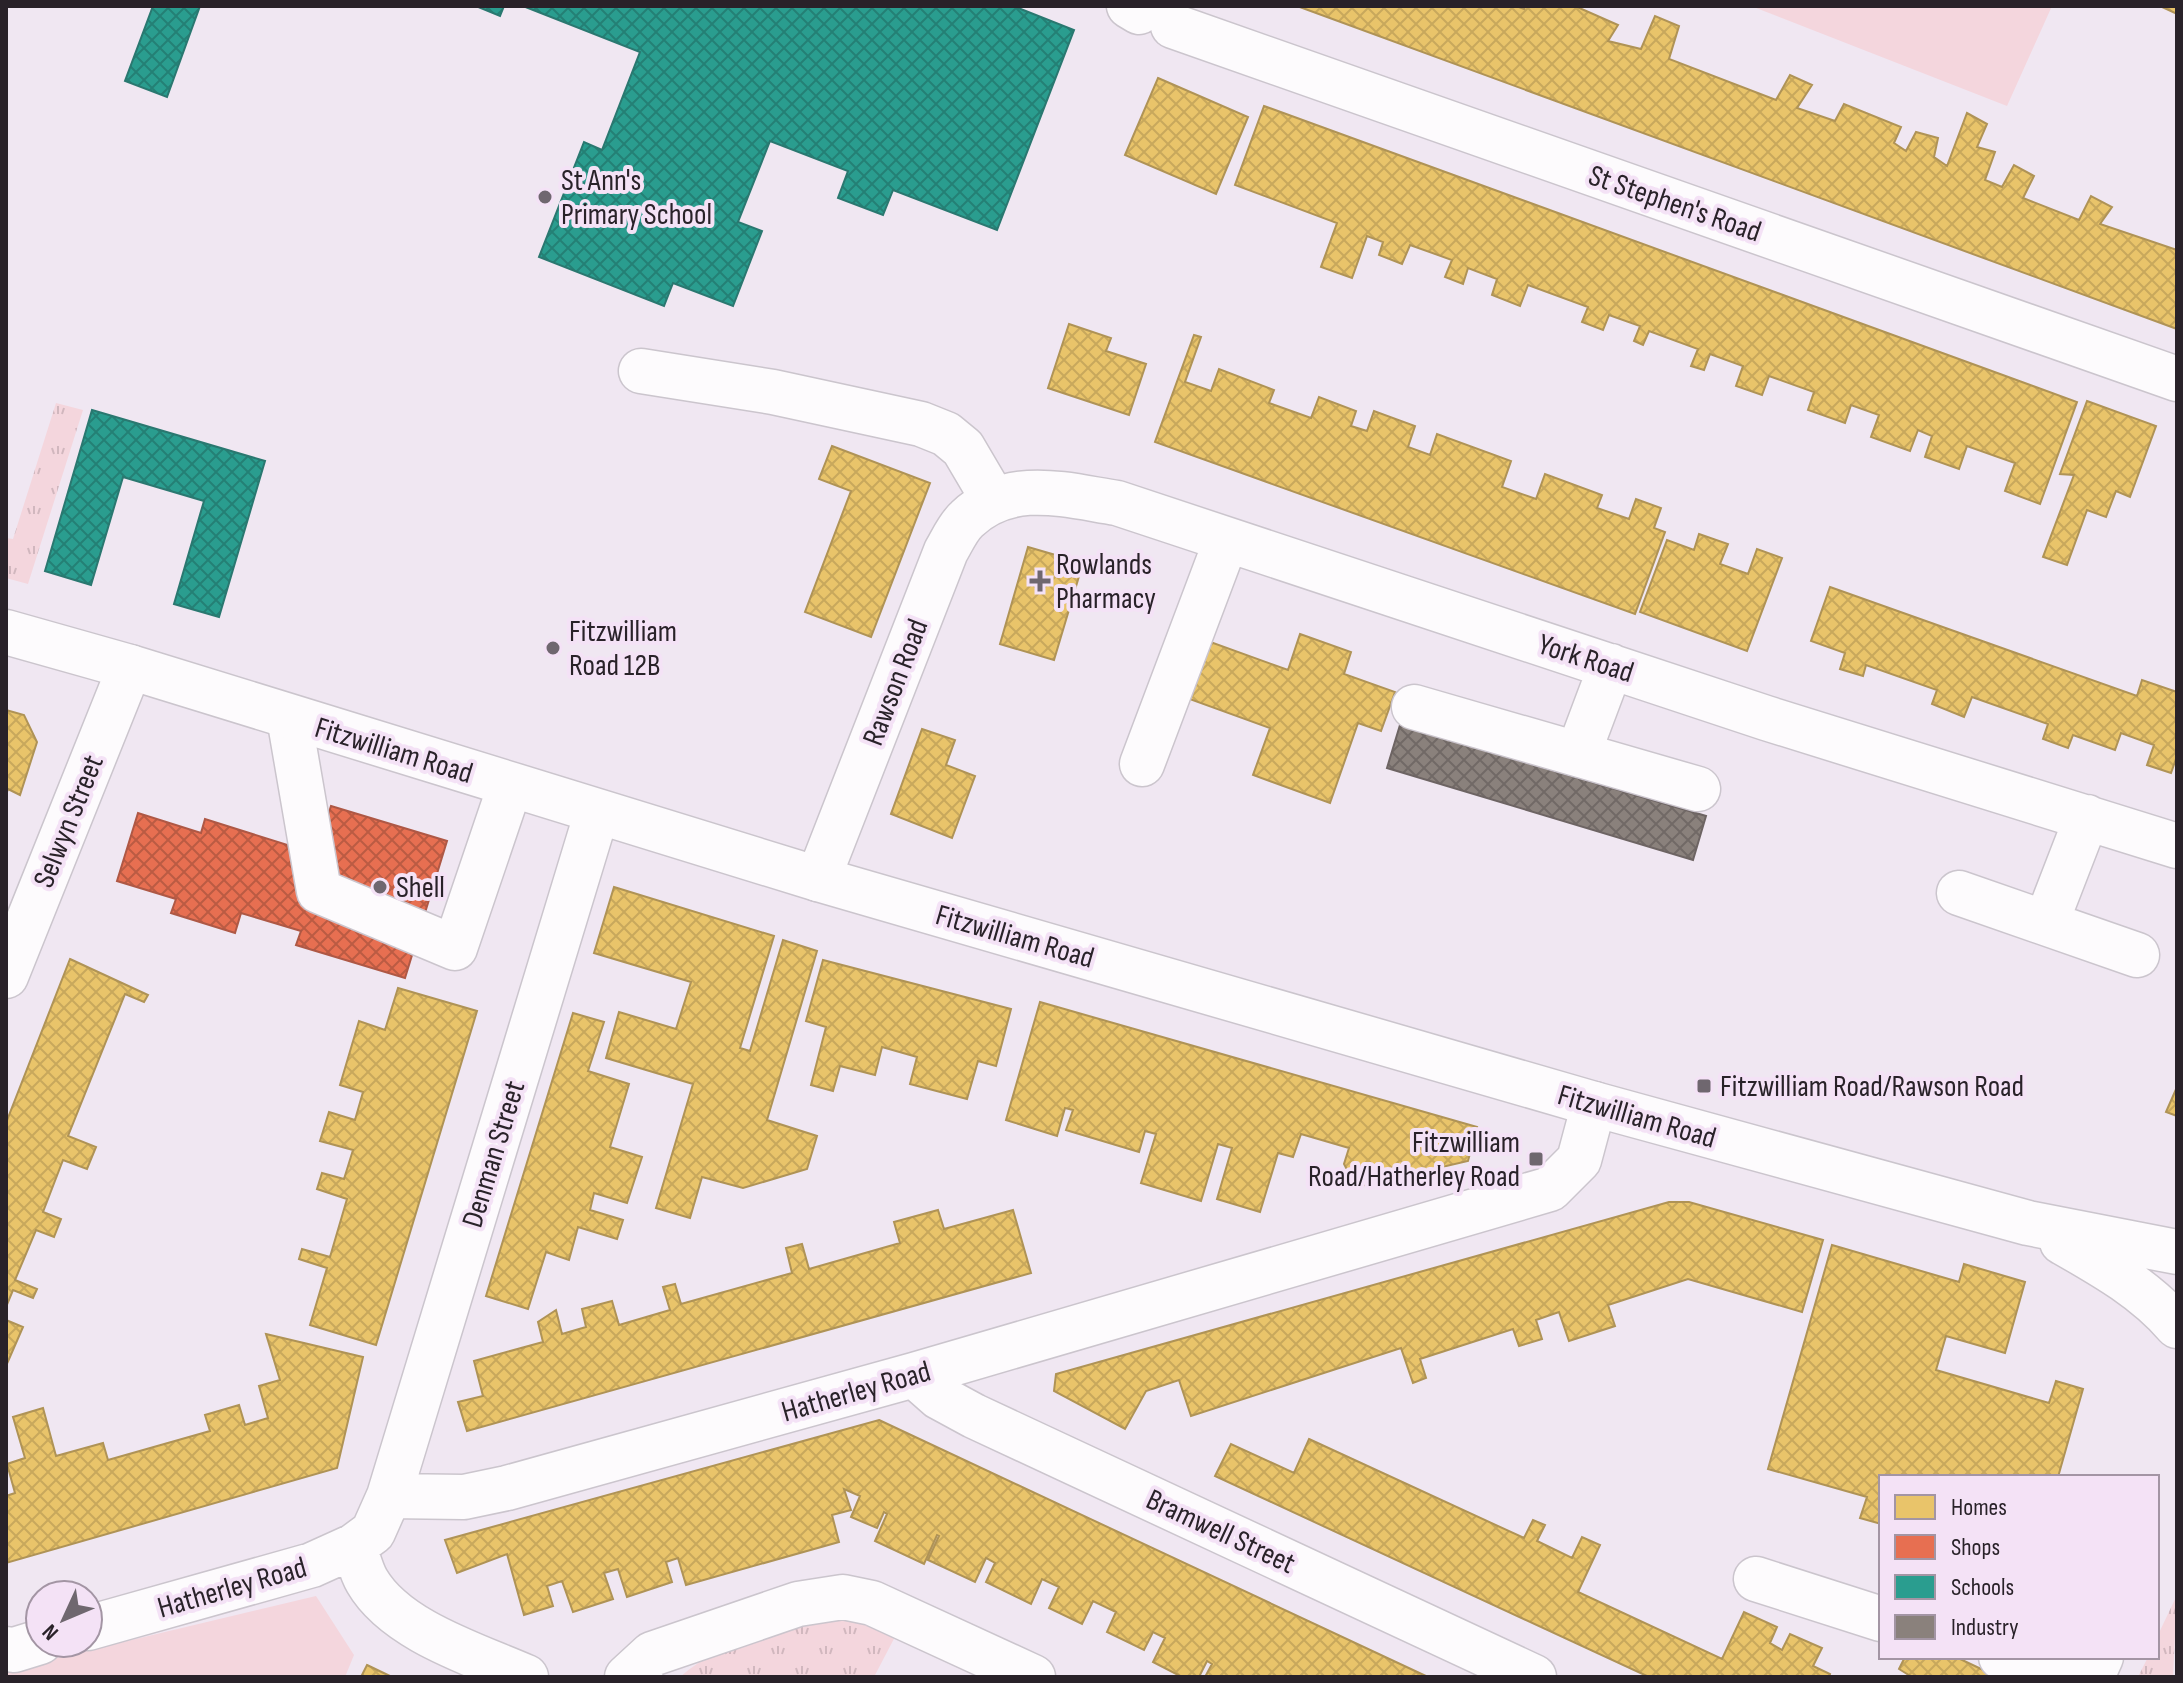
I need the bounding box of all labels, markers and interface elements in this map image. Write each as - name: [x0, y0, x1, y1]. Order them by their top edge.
- street label: St Stephen's Road: [1584, 158, 1766, 250]
- place label: St Ann's Primary School: [561, 163, 712, 233]
- marker: St Ann's Primary School: [536, 188, 554, 206]
- place label: Rowlands Pharmacy: [1056, 547, 1156, 617]
- marker: Rowlands Pharmacy: [1031, 572, 1049, 590]
- place label: Fitzwilliam Road 12B: [569, 614, 677, 684]
- street label: Rawson Road: [855, 614, 936, 751]
- street label: York Road: [1533, 627, 1638, 691]
- marker: Fitzwilliam Road 12B: [544, 639, 562, 657]
- street label: Fitzwilliam Road: [311, 710, 477, 792]
- street label: Selwyn Street: [26, 750, 112, 893]
- place label: Shell: [396, 870, 445, 906]
- marker: Shell: [371, 878, 389, 896]
- street label: Fitzwilliam Road: [931, 897, 1098, 977]
- place label: Fitzwilliam Road/Rawson Road: [1720, 1069, 2024, 1105]
- street label: Denman Street: [455, 1077, 533, 1232]
- street label: Fitzwilliam Road: [1553, 1077, 1720, 1157]
- marker: Fitzwilliam Road/Rawson Road: [1695, 1077, 1713, 1095]
- place label: Fitzwilliam Road/Hatherley Road: [1308, 1125, 1520, 1195]
- marker: Fitzwilliam Road/Hatherley Road: [1527, 1150, 1545, 1168]
- street label: Hatherley Road: [778, 1354, 935, 1430]
- legend: [1879, 1475, 2159, 1659]
- street label: Bramwell Street: [1140, 1482, 1301, 1582]
- text: Homes: [1951, 1493, 2007, 1522]
- text: Shops: [1951, 1533, 2000, 1562]
- street label: Hatherley Road: [154, 1550, 311, 1626]
- text: Schools: [1951, 1573, 2014, 1602]
- north arrow: [24, 1579, 104, 1659]
- text: Industry: [1951, 1613, 2018, 1642]
- text: N: [37, 1618, 64, 1645]

